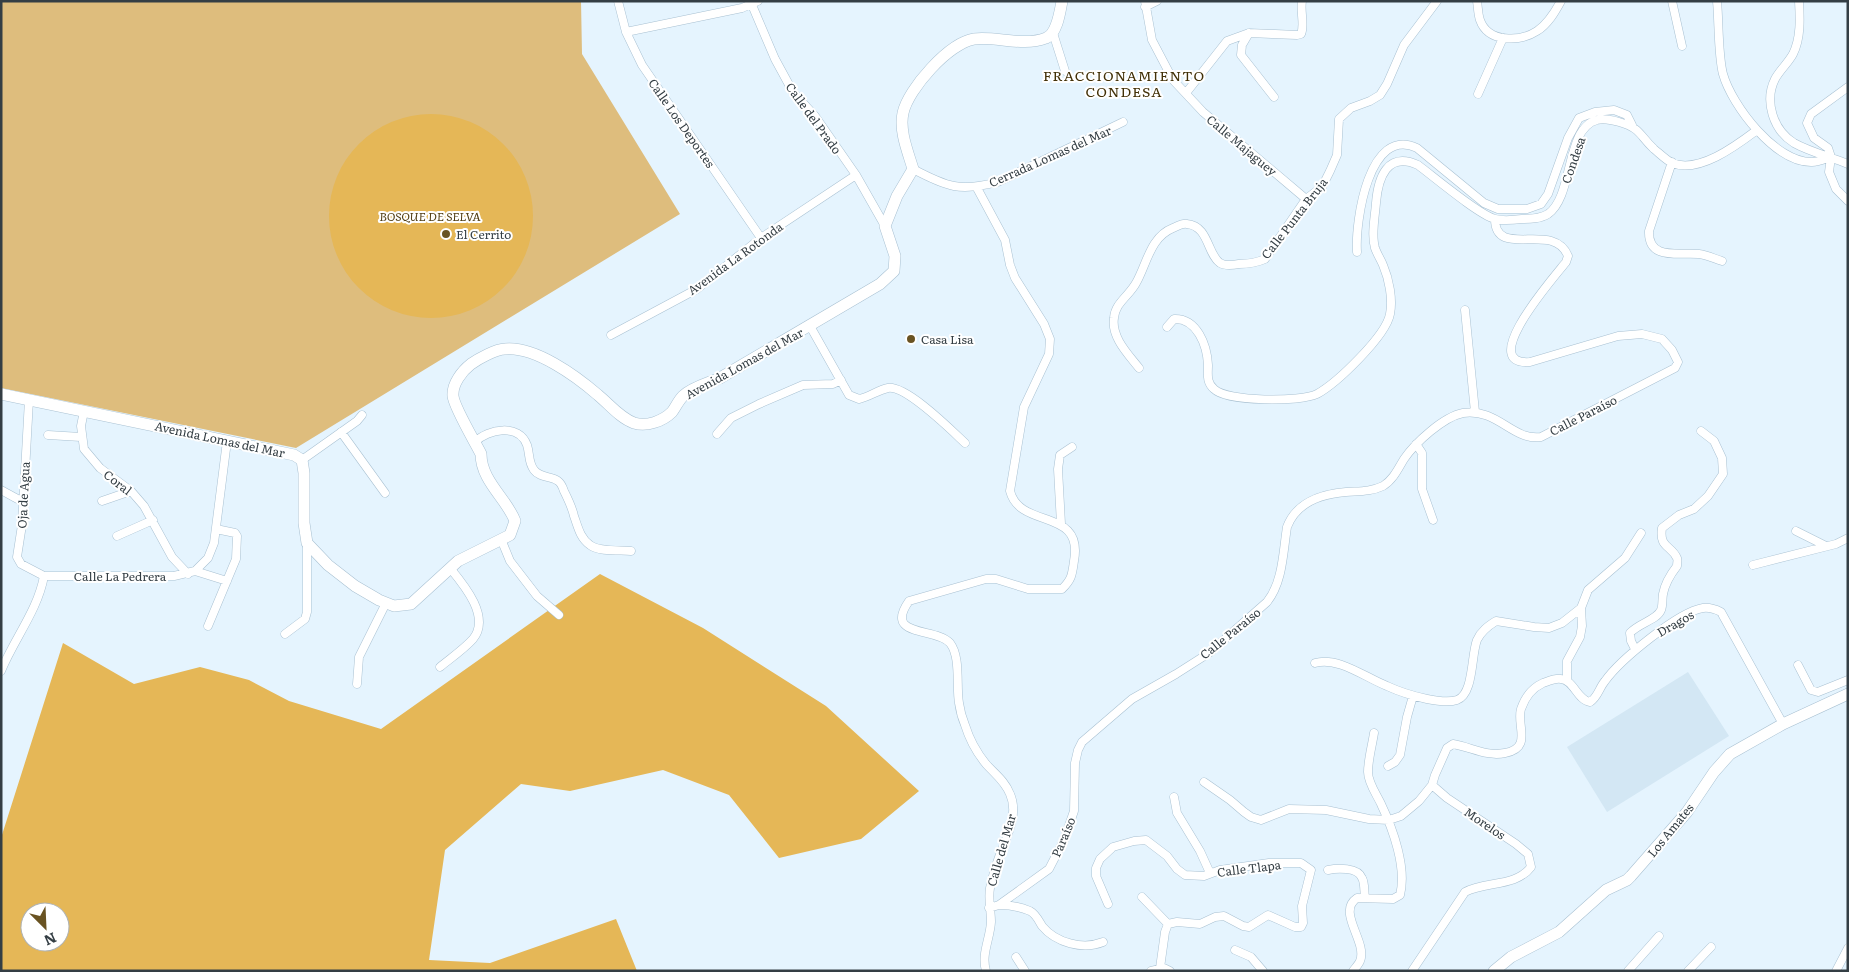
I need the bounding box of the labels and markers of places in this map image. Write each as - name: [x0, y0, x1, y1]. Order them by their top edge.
- place label: El Cerrito: [456, 225, 511, 243]
- marker: El Cerrito: [440, 228, 452, 240]
- place label: Casa Lisa: [921, 330, 974, 348]
- marker: Casa Lisa: [905, 333, 917, 345]

